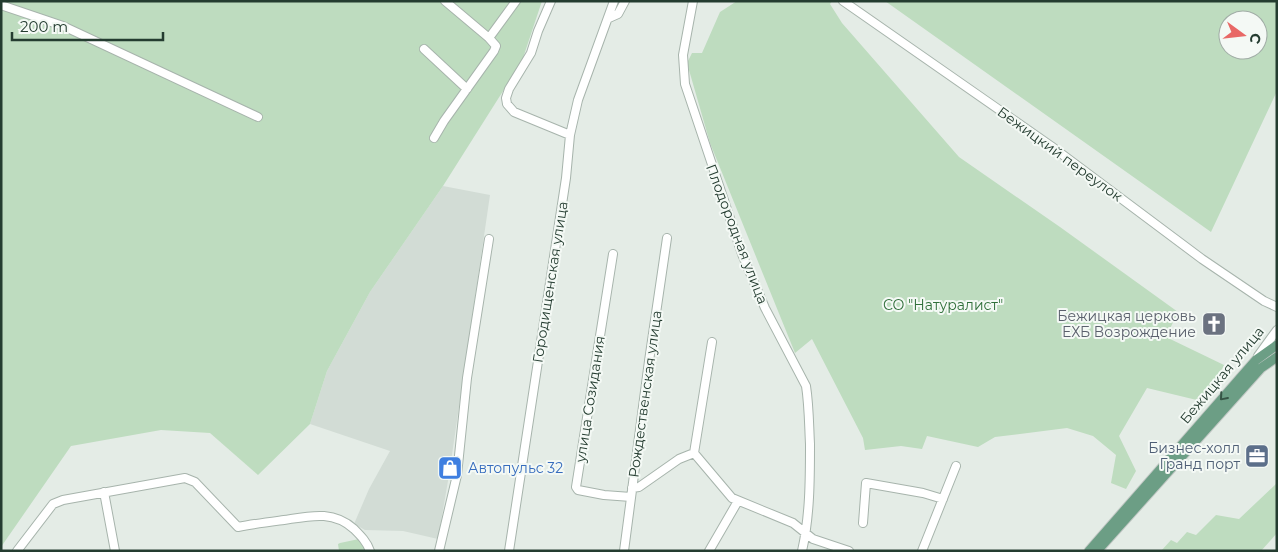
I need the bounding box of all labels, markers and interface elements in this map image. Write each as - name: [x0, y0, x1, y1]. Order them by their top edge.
- scale bar: [12, 10, 164, 42]
- north arrow: [1218, 10, 1268, 60]
- text: 200 m: [20, 17, 68, 36]
- text: С: [1246, 31, 1266, 46]
- street label: Бежицкий переулок: [994, 103, 1126, 205]
- street label: Плодородная улица: [702, 162, 772, 306]
- street label: Городищенская улица: [528, 200, 572, 364]
- park label: СО "Натуралист": [883, 296, 1003, 314]
- place label: Бежицкая церковь ЕХБ Возрождение: [1057, 307, 1196, 341]
- street label: Рождественская улица: [624, 309, 666, 479]
- church icon: Бежицкая церковь ЕХБ Возрождение: [1201, 311, 1227, 337]
- street label: Бежицкая улица: [1176, 323, 1268, 427]
- street label: улица Созидания: [571, 334, 609, 465]
- one-way arrow: [1220, 391, 1229, 400]
- place label: Бизнес-холл Гранд порт: [1148, 439, 1240, 473]
- office icon: Бизнес-холл Гранд порт: [1244, 443, 1270, 469]
- shop icon: Автопульс 32: [437, 455, 463, 481]
- place label: Автопульс 32: [468, 459, 563, 477]

